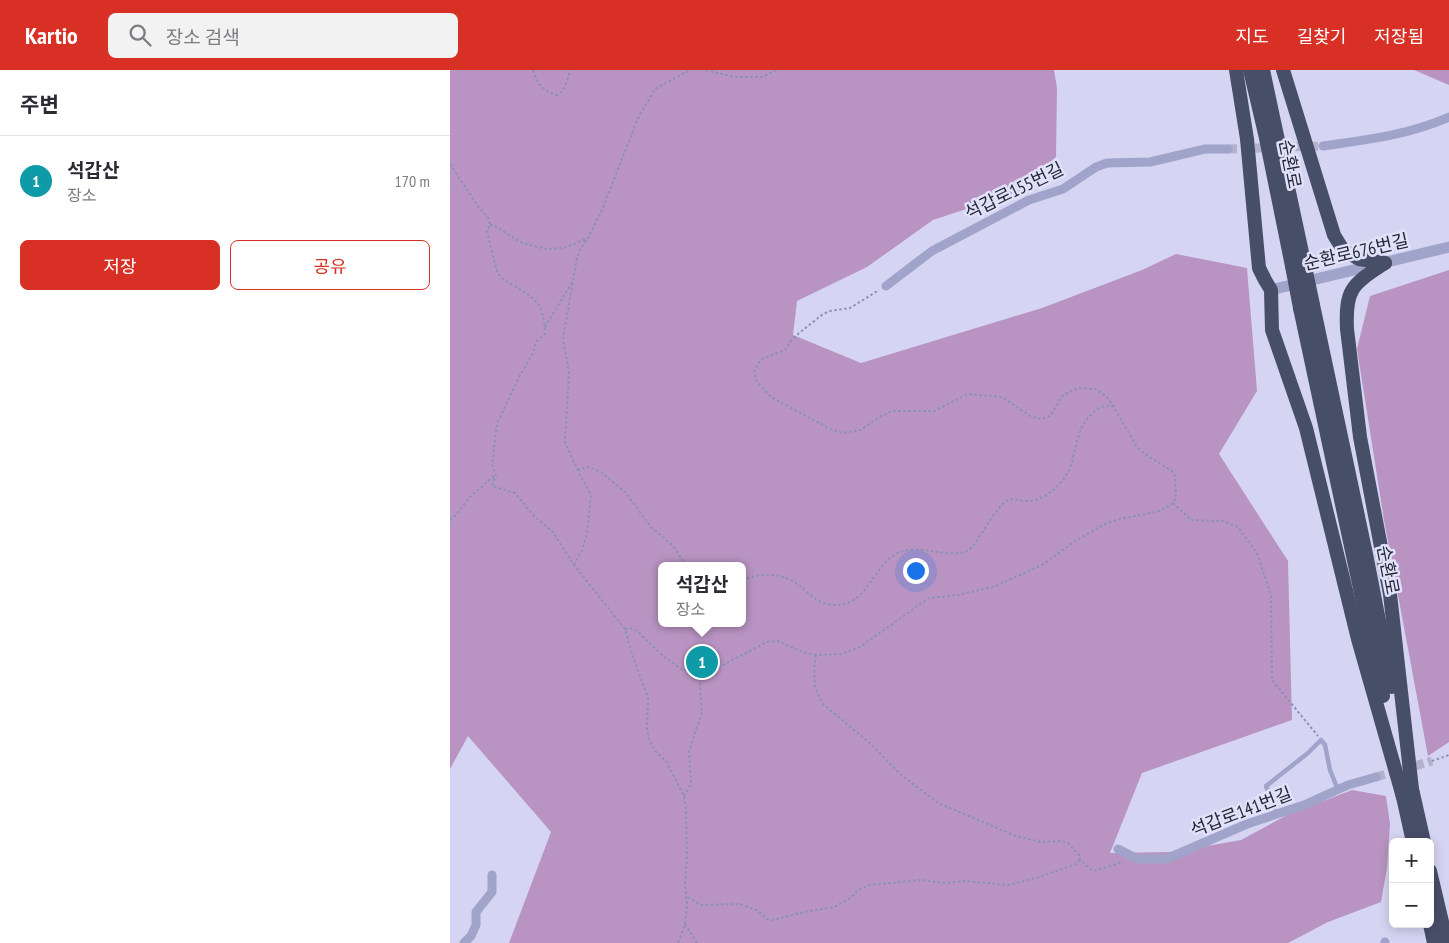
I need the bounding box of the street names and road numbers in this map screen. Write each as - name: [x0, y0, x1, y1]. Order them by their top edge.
- street label: 순환로: [1274, 137, 1307, 190]
- street label: 석갑로155번길: [961, 157, 1067, 224]
- street label: 순환로676번길: [1301, 228, 1411, 275]
- street label: 순환로: [1372, 543, 1405, 596]
- street label: 석갑로141번길: [1187, 782, 1295, 841]

